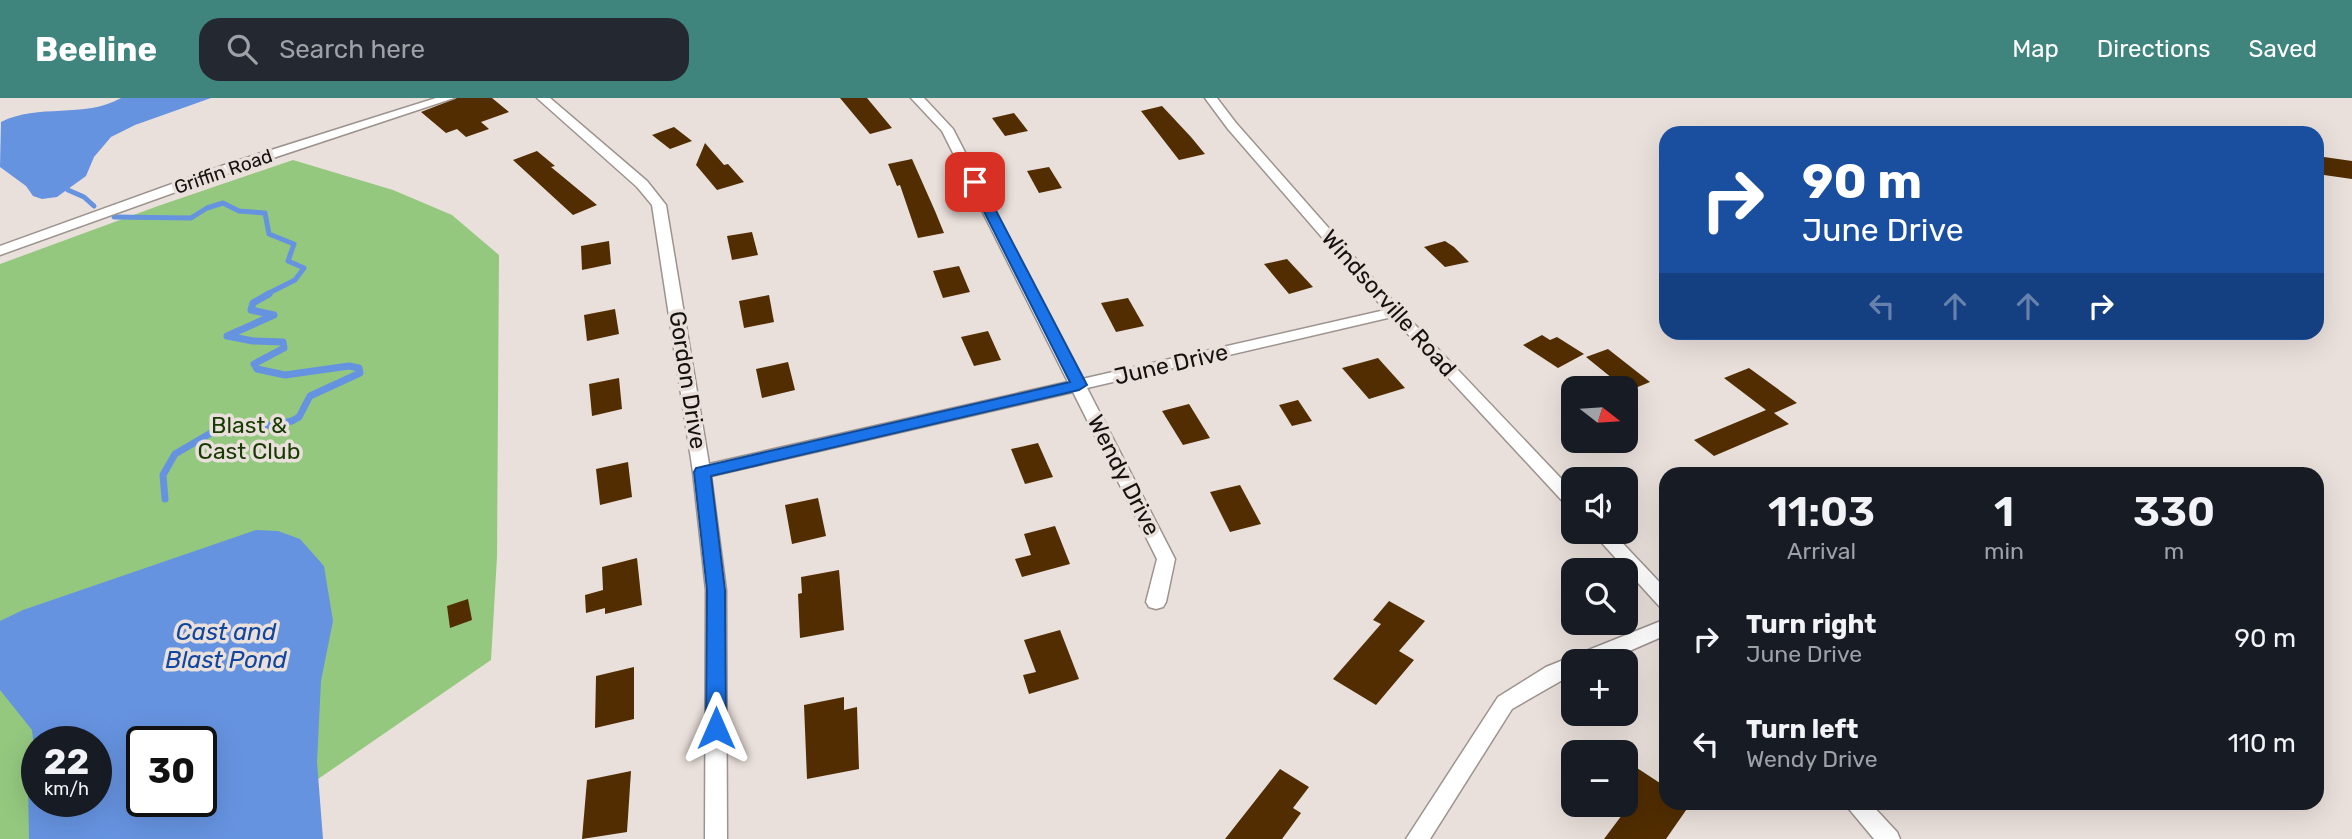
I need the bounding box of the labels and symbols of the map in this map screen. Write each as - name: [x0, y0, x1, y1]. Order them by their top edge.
- street label: Griffin Road: [171, 144, 275, 199]
- pin: [945, 152, 1005, 212]
- street label: Windsorville Road: [1316, 224, 1462, 382]
- street label: Gordon Drive: [663, 309, 713, 451]
- street label: June Drive: [1111, 337, 1231, 391]
- north arrow: [1561, 376, 1638, 453]
- street label: Wendy Drive: [1082, 410, 1166, 540]
- park label: Blast & Cast Club: [198, 411, 300, 465]
- water label: Cast and Blast Pond: [165, 618, 287, 674]
- position arrow: [679, 691, 753, 765]
- speed limit sign: 30: [126, 726, 217, 817]

